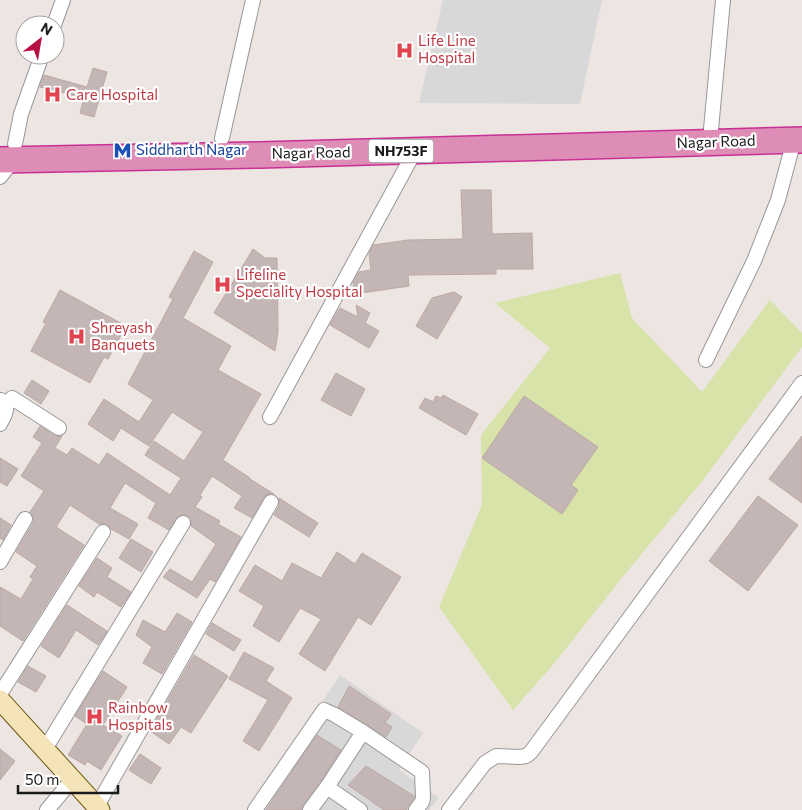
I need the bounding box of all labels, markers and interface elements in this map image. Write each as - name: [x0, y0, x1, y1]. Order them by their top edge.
- north arrow: [15, 15, 65, 65]
- text: N: [38, 18, 56, 38]
- place label: Life Line Hospital: [418, 31, 476, 66]
- hospital icon: Life Line Hospital: [394, 40, 414, 60]
- hospital icon: Care Hospital: [42, 85, 62, 105]
- place label: Care Hospital: [66, 85, 158, 103]
- street label: Nagar Road: [676, 131, 756, 151]
- metro station icon: Siddharth Nagar: [112, 140, 132, 160]
- place label: Siddharth Nagar: [136, 140, 247, 158]
- road number: NH753F: [368, 140, 434, 162]
- street label: Nagar Road: [271, 142, 351, 162]
- place label: Lifeline Speciality Hospital: [236, 265, 363, 300]
- hospital icon: Lifeline Speciality Hospital: [212, 274, 232, 294]
- place label: Shreyash Banquets: [91, 318, 155, 353]
- hospital icon: Shreyash Banquets: [67, 327, 87, 347]
- place label: Rainbow Hospitals: [108, 698, 172, 733]
- hospital icon: Rainbow Hospitals: [84, 707, 104, 727]
- scale bar: [18, 762, 118, 794]
- text: 50 m: [25, 770, 59, 788]

